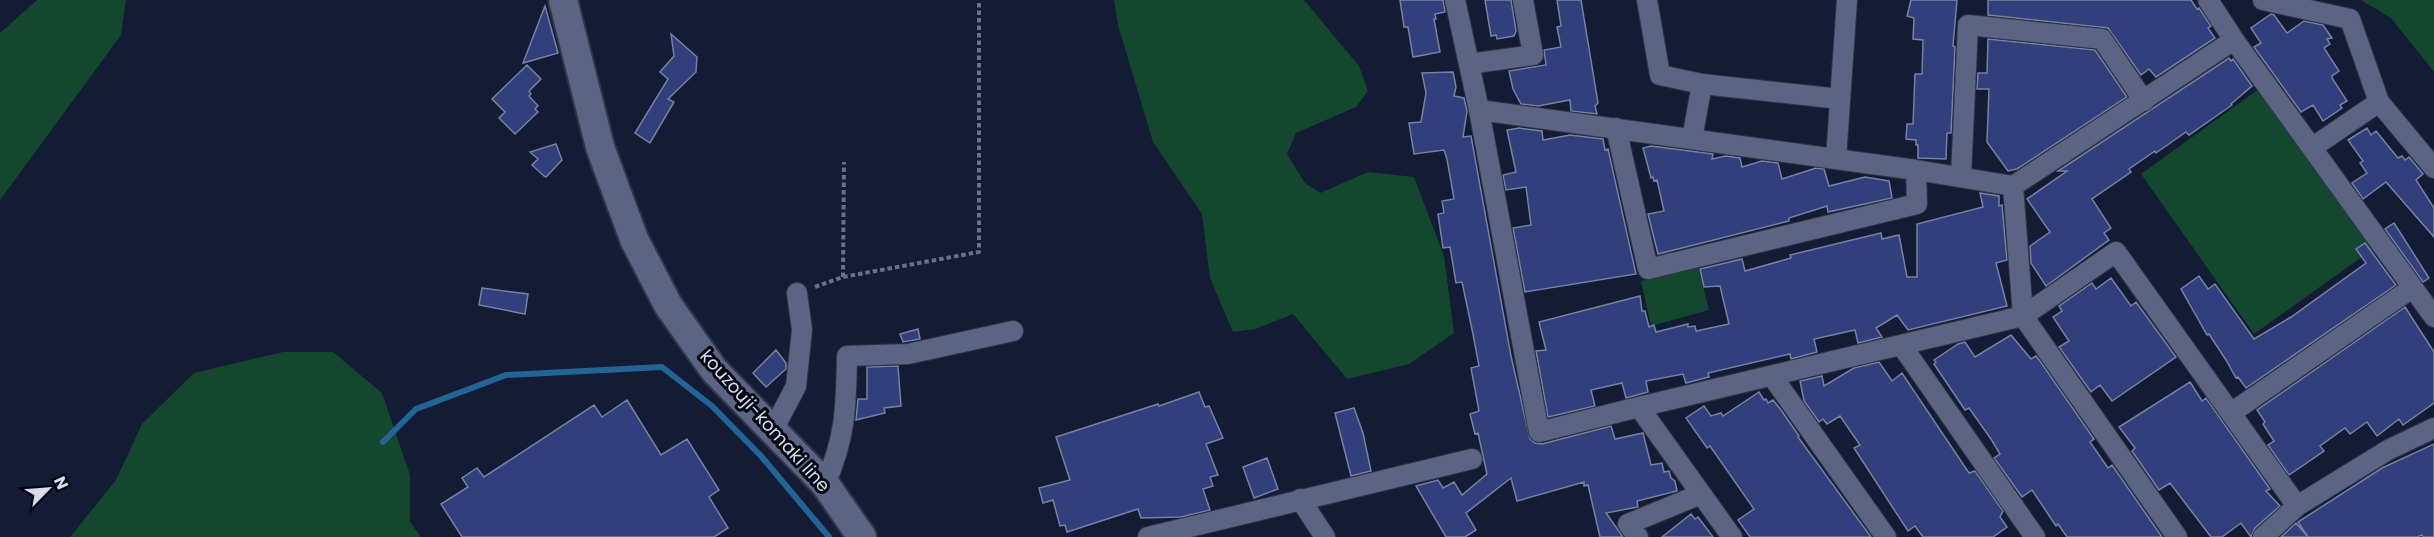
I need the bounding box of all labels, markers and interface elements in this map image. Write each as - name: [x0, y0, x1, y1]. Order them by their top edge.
- street label: kouzouji-komaki line: [695, 344, 836, 497]
- north arrow: [18, 459, 78, 519]
- text: N: [48, 473, 74, 493]

